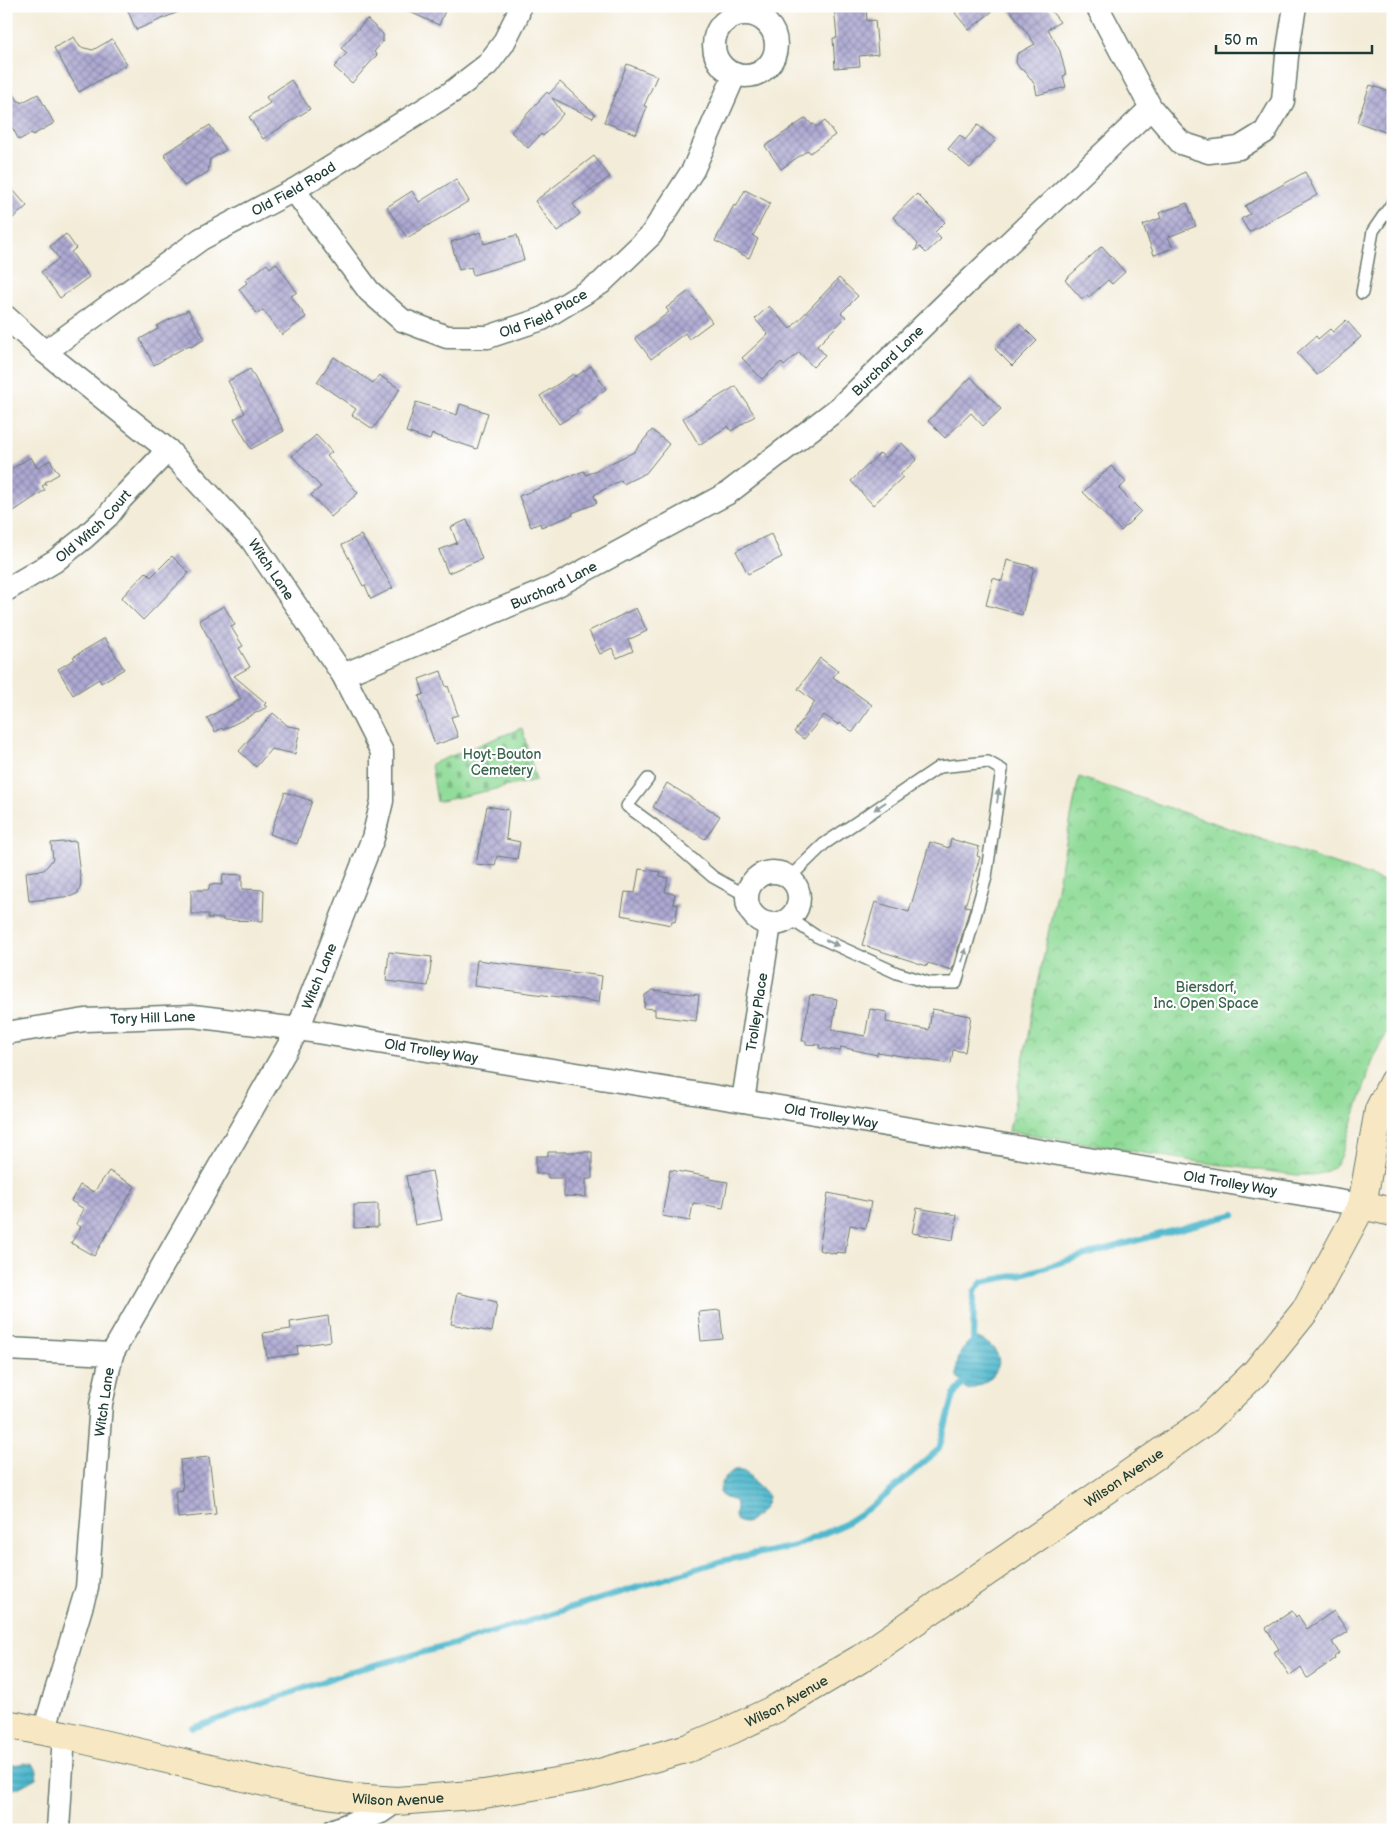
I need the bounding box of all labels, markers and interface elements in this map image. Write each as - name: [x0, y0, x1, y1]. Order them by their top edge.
- scale bar: [1216, 22, 1373, 54]
- text: 50 m: [1224, 31, 1258, 50]
- street label: Old Field Road: [249, 158, 339, 220]
- street label: Old Field Place: [497, 286, 590, 342]
- street label: Burchard Lane: [848, 322, 927, 400]
- street label: Old Witch Court: [52, 486, 135, 566]
- street label: Witch Lane: [244, 536, 298, 603]
- street label: Burchard Lane: [508, 558, 600, 613]
- park label: Hoyt-Bouton Cemetery: [463, 746, 541, 779]
- one-way arrow: [994, 788, 1002, 804]
- one-way arrow: [874, 801, 887, 811]
- one-way arrow: [824, 938, 839, 947]
- street label: Witch Lane: [298, 941, 340, 1012]
- one-way arrow: [961, 947, 969, 962]
- street label: Trolley Place: [743, 972, 771, 1053]
- park label: Biersdorf, Inc. Open Space: [1154, 979, 1258, 1012]
- street label: Tory Hill Lane: [110, 1008, 196, 1028]
- street label: Old Trolley Way: [383, 1035, 480, 1067]
- street label: Old Trolley Way: [783, 1100, 880, 1133]
- street label: Old Trolley Way: [1182, 1167, 1279, 1200]
- street label: Witch Lane: [91, 1366, 118, 1438]
- street label: Wilson Avenue: [1081, 1445, 1167, 1511]
- street label: Wilson Avenue: [742, 1672, 831, 1731]
- street label: Wilson Avenue: [351, 1789, 445, 1810]

